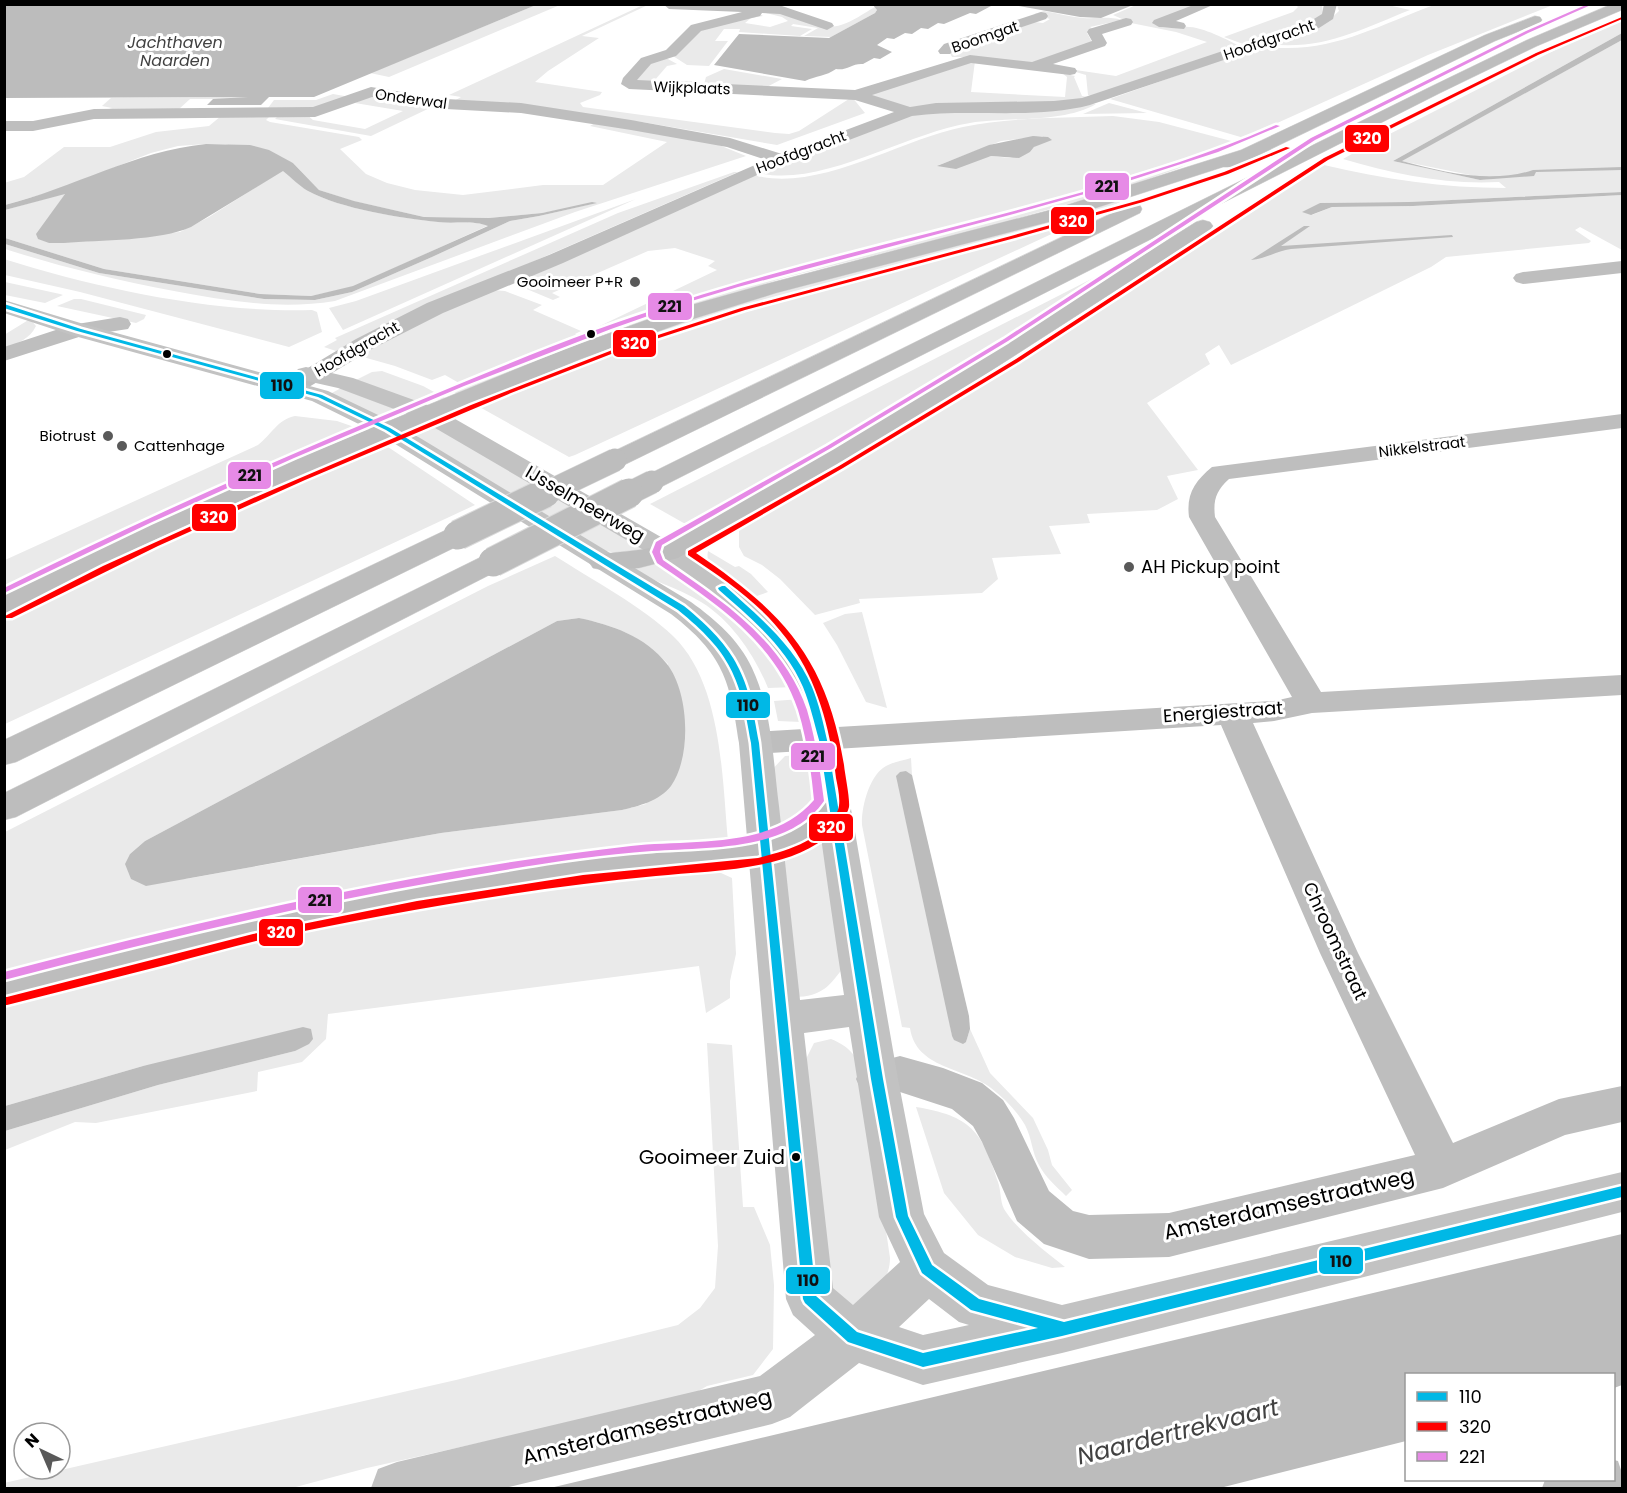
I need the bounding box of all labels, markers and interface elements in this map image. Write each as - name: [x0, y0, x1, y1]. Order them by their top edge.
- street label: Hoofdgracht: [1221, 14, 1317, 65]
- street label: Boomgat: [949, 15, 1021, 58]
- water label: Jachthaven Naarden: [127, 31, 223, 72]
- street label: Wijkplaats: [653, 76, 731, 99]
- street label: Onderwal: [374, 83, 448, 114]
- line badge: 320: [1344, 124, 1390, 153]
- street label: Hoofdgracht: [753, 125, 849, 178]
- text: 320: [1352, 127, 1382, 150]
- line badge: 221: [1084, 172, 1130, 201]
- text: 221: [1095, 175, 1119, 198]
- line badge: 320: [1050, 206, 1095, 235]
- text: 320: [1058, 210, 1088, 233]
- place label: Gooimeer P+R: [517, 271, 623, 292]
- marker: Gooimeer P+R: [628, 275, 642, 289]
- line badge: 221: [647, 292, 693, 321]
- text: 221: [658, 295, 682, 318]
- street label: Hoofdgracht: [310, 316, 403, 381]
- unlabelled marker: [585, 328, 597, 340]
- line badge: 320: [612, 329, 657, 358]
- text: 320: [620, 332, 650, 355]
- unlabelled marker: [161, 348, 173, 360]
- line badge: 110: [259, 371, 305, 400]
- text: 110: [271, 374, 293, 397]
- place label: Biotrust: [40, 425, 96, 446]
- marker: Biotrust: [101, 429, 115, 443]
- street label: Nikkelstraat: [1377, 431, 1467, 462]
- place label: Cattenhage: [134, 435, 225, 456]
- marker: Cattenhage: [115, 439, 129, 453]
- street label: IJsselmeerweg: [521, 459, 650, 548]
- line badge: 221: [227, 461, 272, 490]
- text: 221: [238, 464, 262, 487]
- line badge: 320: [191, 503, 237, 532]
- text: 320: [199, 506, 229, 529]
- place label: AH Pickup point: [1141, 554, 1280, 579]
- marker: AH Pickup point: [1122, 560, 1136, 574]
- line badge: 110: [725, 691, 771, 719]
- text: 110: [737, 694, 759, 717]
- street label: Energiestraat: [1162, 695, 1284, 728]
- line badge: 221: [790, 742, 836, 771]
- text: 221: [801, 745, 825, 768]
- line badge: 320: [808, 813, 854, 842]
- text: 320: [816, 816, 846, 839]
- street label: Chroomstraat: [1297, 878, 1374, 1004]
- line badge: 221: [297, 886, 343, 914]
- text: 221: [308, 889, 332, 912]
- line badge: 320: [258, 918, 304, 947]
- text: 320: [266, 921, 296, 944]
- place label: Gooimeer Zuid: [639, 1143, 785, 1171]
- marker: Gooimeer Zuid: [790, 1151, 802, 1163]
- street label: Amsterdamsestraatweg: [1161, 1161, 1417, 1246]
- line badge: 110: [1318, 1246, 1364, 1275]
- text: 110: [1330, 1250, 1352, 1273]
- line badge: 110: [785, 1266, 831, 1295]
- text: 110: [797, 1269, 819, 1292]
- legend: [1405, 1373, 1615, 1481]
- street label: Amsterdamsestraatweg: [519, 1381, 775, 1472]
- text: 110: [1459, 1384, 1482, 1409]
- water label: Naardertrekvaart: [1074, 1390, 1283, 1473]
- text: 320: [1459, 1414, 1491, 1439]
- north arrow: [12, 1421, 72, 1481]
- text: N: [20, 1428, 44, 1453]
- text: 221: [1459, 1444, 1485, 1469]

